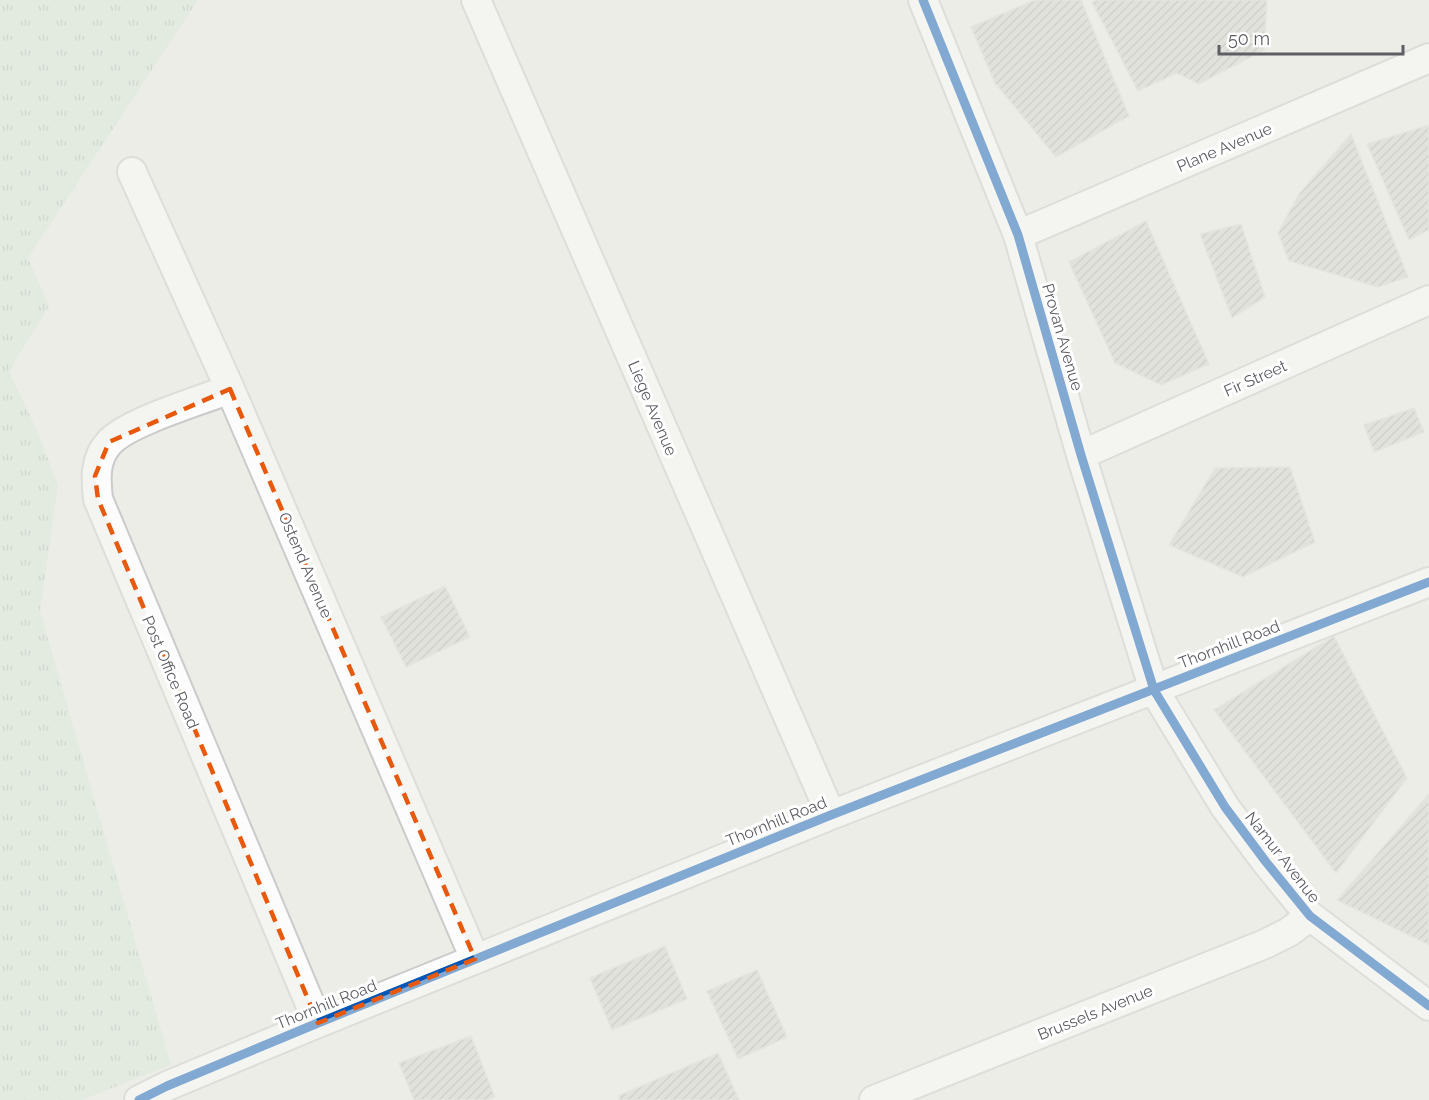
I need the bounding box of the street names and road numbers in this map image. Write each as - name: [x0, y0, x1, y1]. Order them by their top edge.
- street label: Plane Avenue: [1174, 119, 1275, 176]
- street label: Provan Avenue: [1038, 281, 1087, 393]
- street label: Fir Street: [1221, 356, 1290, 401]
- street label: Liege Avenue: [624, 358, 681, 458]
- street label: Ostend Avenue: [275, 509, 336, 621]
- street label: Post Office Road: [138, 613, 203, 732]
- street label: Thornhill Road: [1176, 616, 1283, 673]
- street label: Thornhill Road: [723, 793, 829, 850]
- street label: Namur Avenue: [1241, 808, 1324, 907]
- street label: Thornhill Road: [273, 976, 379, 1033]
- street label: Brussels Avenue: [1035, 981, 1156, 1044]

